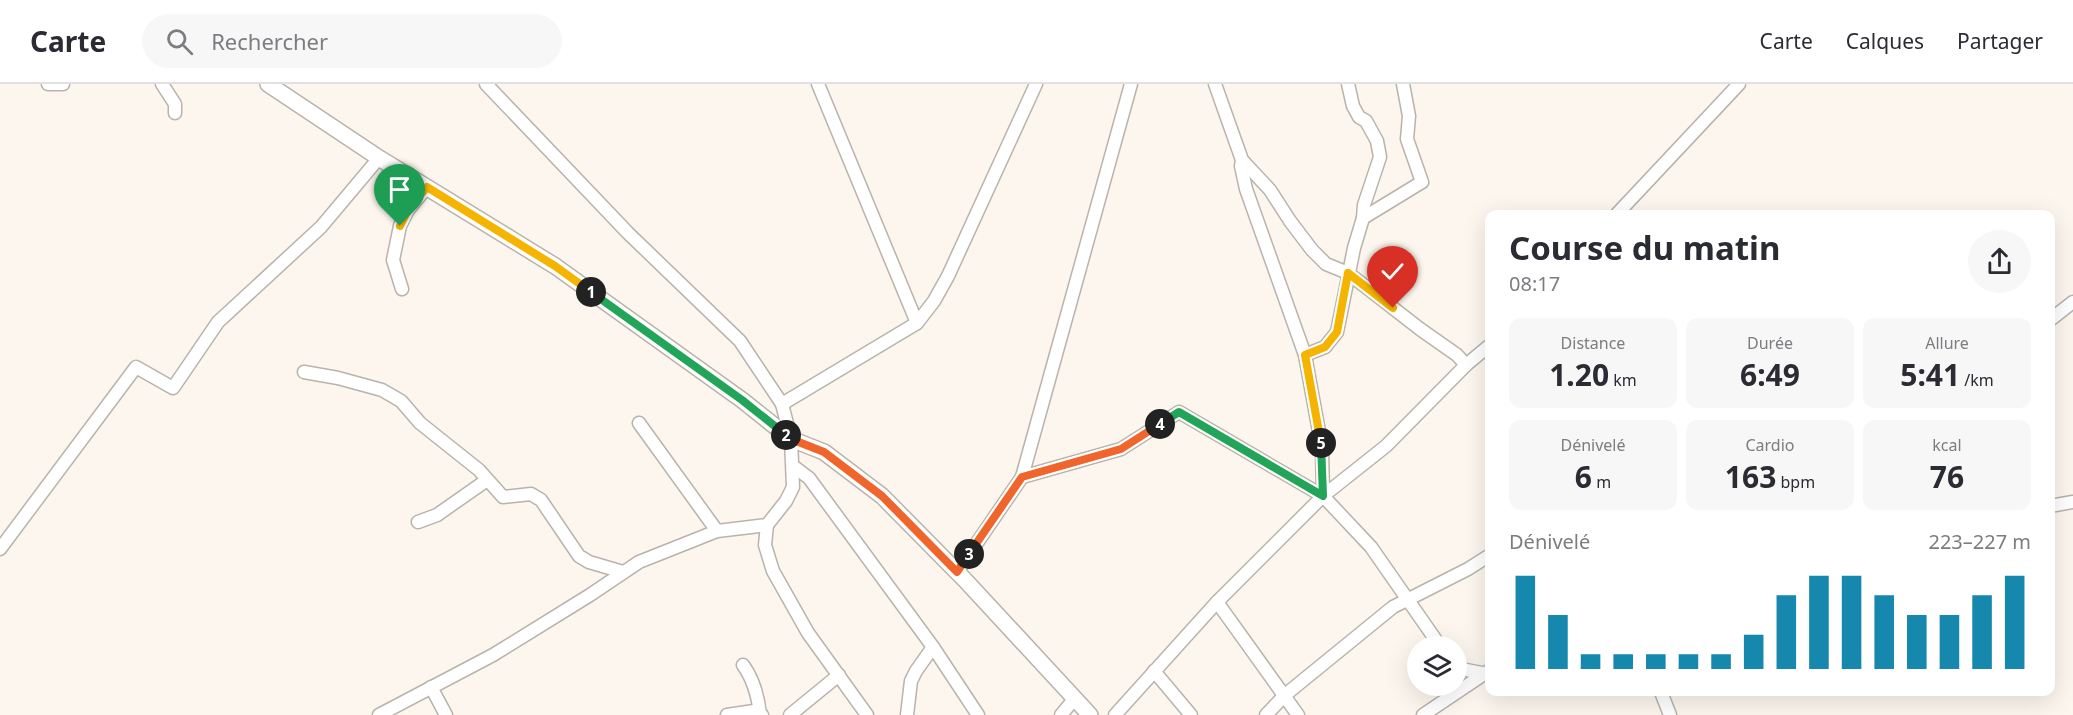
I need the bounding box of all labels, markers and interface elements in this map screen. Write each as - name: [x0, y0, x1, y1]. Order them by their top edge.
- search box: [142, 14, 562, 68]
- text: Carte: [30, 22, 106, 60]
- icon: search: [163, 25, 196, 58]
- text: Rechercher: [211, 26, 328, 56]
- text: Carte: [1760, 27, 1813, 55]
- text: Calques: [1846, 27, 1924, 55]
- text: Partager: [1957, 27, 2043, 55]
- pin: [374, 164, 425, 226]
- icon: arrive: [383, 173, 416, 206]
- text: Course du matin: [1509, 225, 1780, 270]
- button: share: [1968, 230, 2031, 293]
- pin: [1367, 246, 1418, 308]
- icon: check: [1376, 255, 1409, 288]
- text: 08:17: [1509, 270, 1560, 297]
- pin: 1: [576, 277, 606, 307]
- text: 1: [586, 281, 596, 303]
- text: Distance: [1561, 332, 1625, 354]
- text: Durée: [1747, 332, 1793, 354]
- text: Allure: [1925, 332, 1969, 354]
- text: 1.20: [1549, 354, 1609, 395]
- text: 6:49: [1740, 354, 1800, 395]
- text: 5:41: [1900, 354, 1960, 395]
- text: km: [1609, 369, 1637, 391]
- text: /km: [1960, 369, 1994, 391]
- pin: 4: [1145, 409, 1175, 439]
- text: 4: [1155, 413, 1165, 435]
- pin: 2: [771, 420, 801, 450]
- text: 2: [781, 424, 791, 446]
- pin: 5: [1306, 428, 1336, 458]
- text: 5: [1316, 432, 1326, 454]
- text: Dénivelé: [1560, 434, 1626, 456]
- text: Cardio: [1745, 434, 1795, 456]
- text: kcal: [1932, 434, 1962, 456]
- text: 6: [1575, 456, 1592, 497]
- text: 163: [1725, 456, 1776, 497]
- text: 76: [1930, 456, 1964, 497]
- text: m: [1592, 471, 1611, 493]
- text: bpm: [1776, 471, 1815, 493]
- text: Dénivelé: [1509, 528, 1590, 555]
- text: 223–227 m: [1928, 528, 2031, 555]
- pin: 3: [954, 539, 984, 569]
- text: 3: [964, 543, 974, 565]
- map controls: [1407, 636, 1467, 696]
- button: layers: [1407, 636, 1467, 696]

